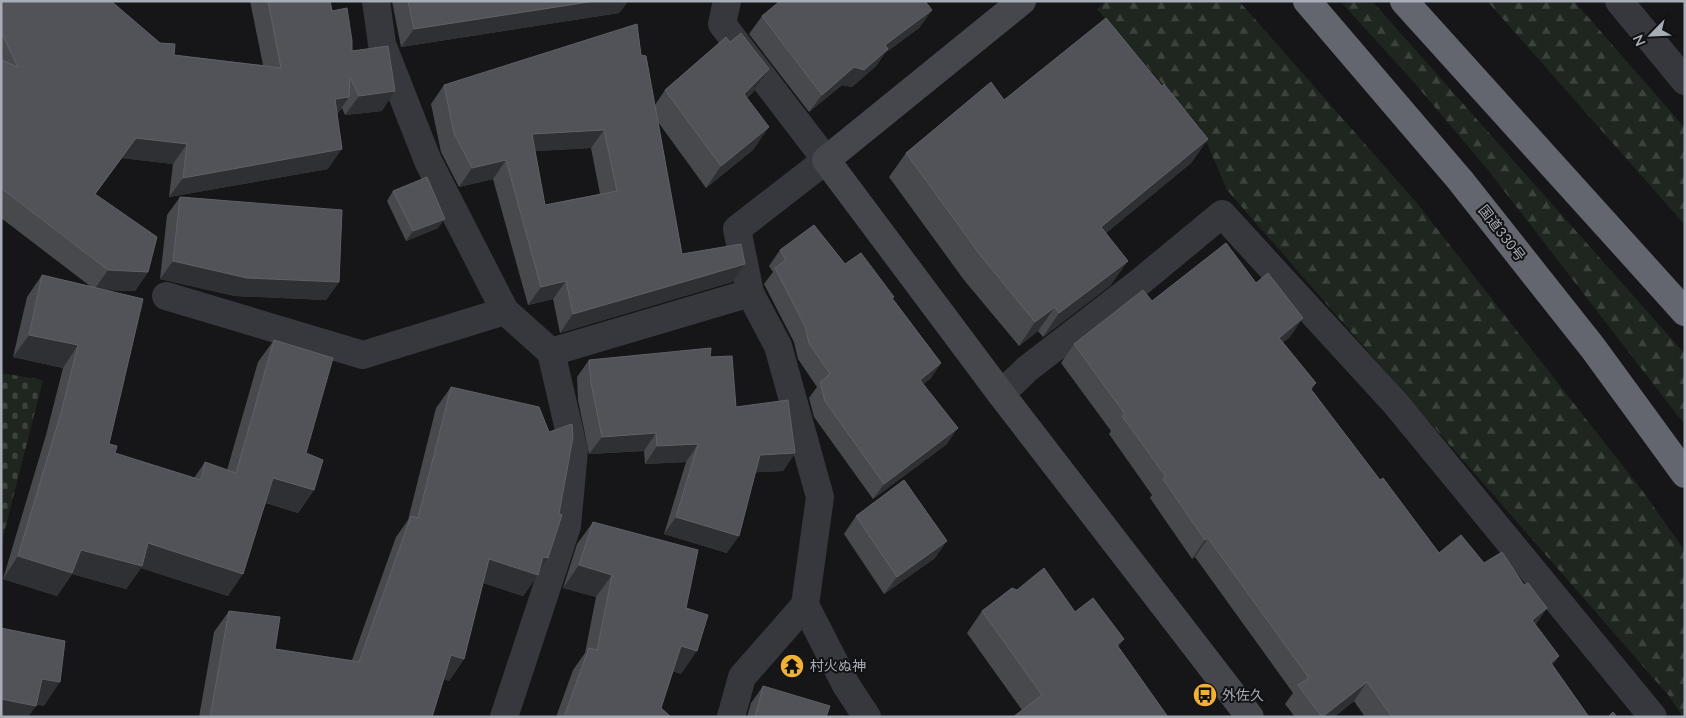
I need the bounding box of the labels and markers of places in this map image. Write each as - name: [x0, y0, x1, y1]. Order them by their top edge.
- temple icon: 村火ぬ神: [779, 653, 805, 679]
- place label: 村火ぬ神: [810, 657, 866, 674]
- bus stop icon: 外佐久: [1192, 682, 1218, 708]
- place label: 外佐久: [1222, 686, 1264, 703]

